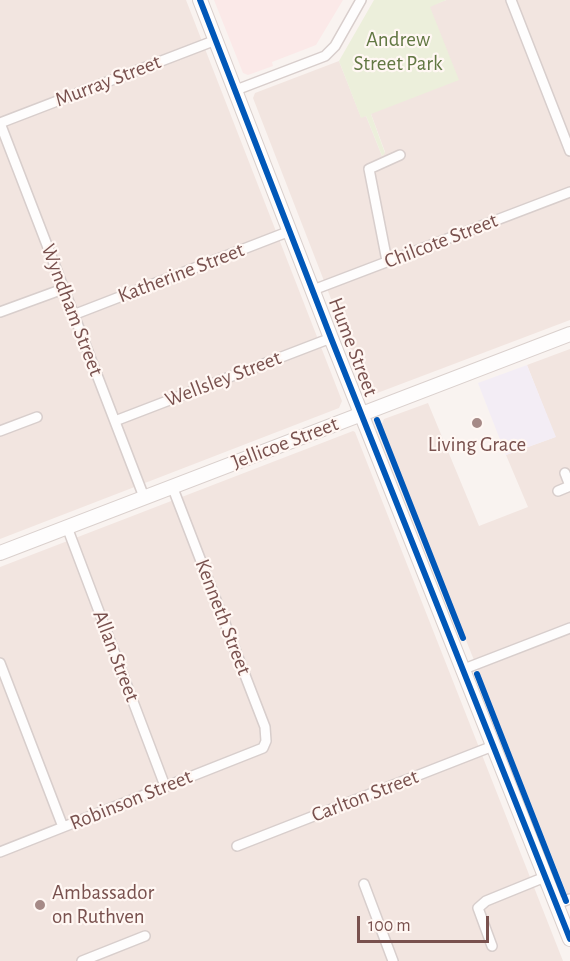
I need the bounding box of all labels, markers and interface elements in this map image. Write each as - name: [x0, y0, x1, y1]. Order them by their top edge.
- park label: Andrew Street Park: [353, 27, 443, 77]
- street label: Murray Street: [52, 49, 164, 113]
- street label: Chilcote Street: [381, 208, 501, 274]
- street label: Katherine Street: [114, 237, 248, 309]
- street label: Wyndham Street: [35, 241, 109, 379]
- street label: Hume Street: [323, 294, 383, 400]
- street label: Wellsley Street: [161, 345, 285, 413]
- street label: Jellicoe Street: [228, 411, 342, 475]
- marker: Living Grace: [470, 416, 484, 430]
- place label: Living Grace: [428, 432, 526, 458]
- street label: Kenneth Street: [189, 555, 257, 679]
- street label: Allan Street: [87, 607, 145, 705]
- street label: Robinson Street: [66, 764, 196, 836]
- street label: Carlton Street: [308, 764, 422, 828]
- place label: Ambassador on Ruthven: [52, 880, 154, 930]
- marker: Ambassador on Ruthven: [33, 898, 47, 912]
- scale bar: [360, 904, 492, 942]
- text: 100 m: [368, 917, 411, 935]

